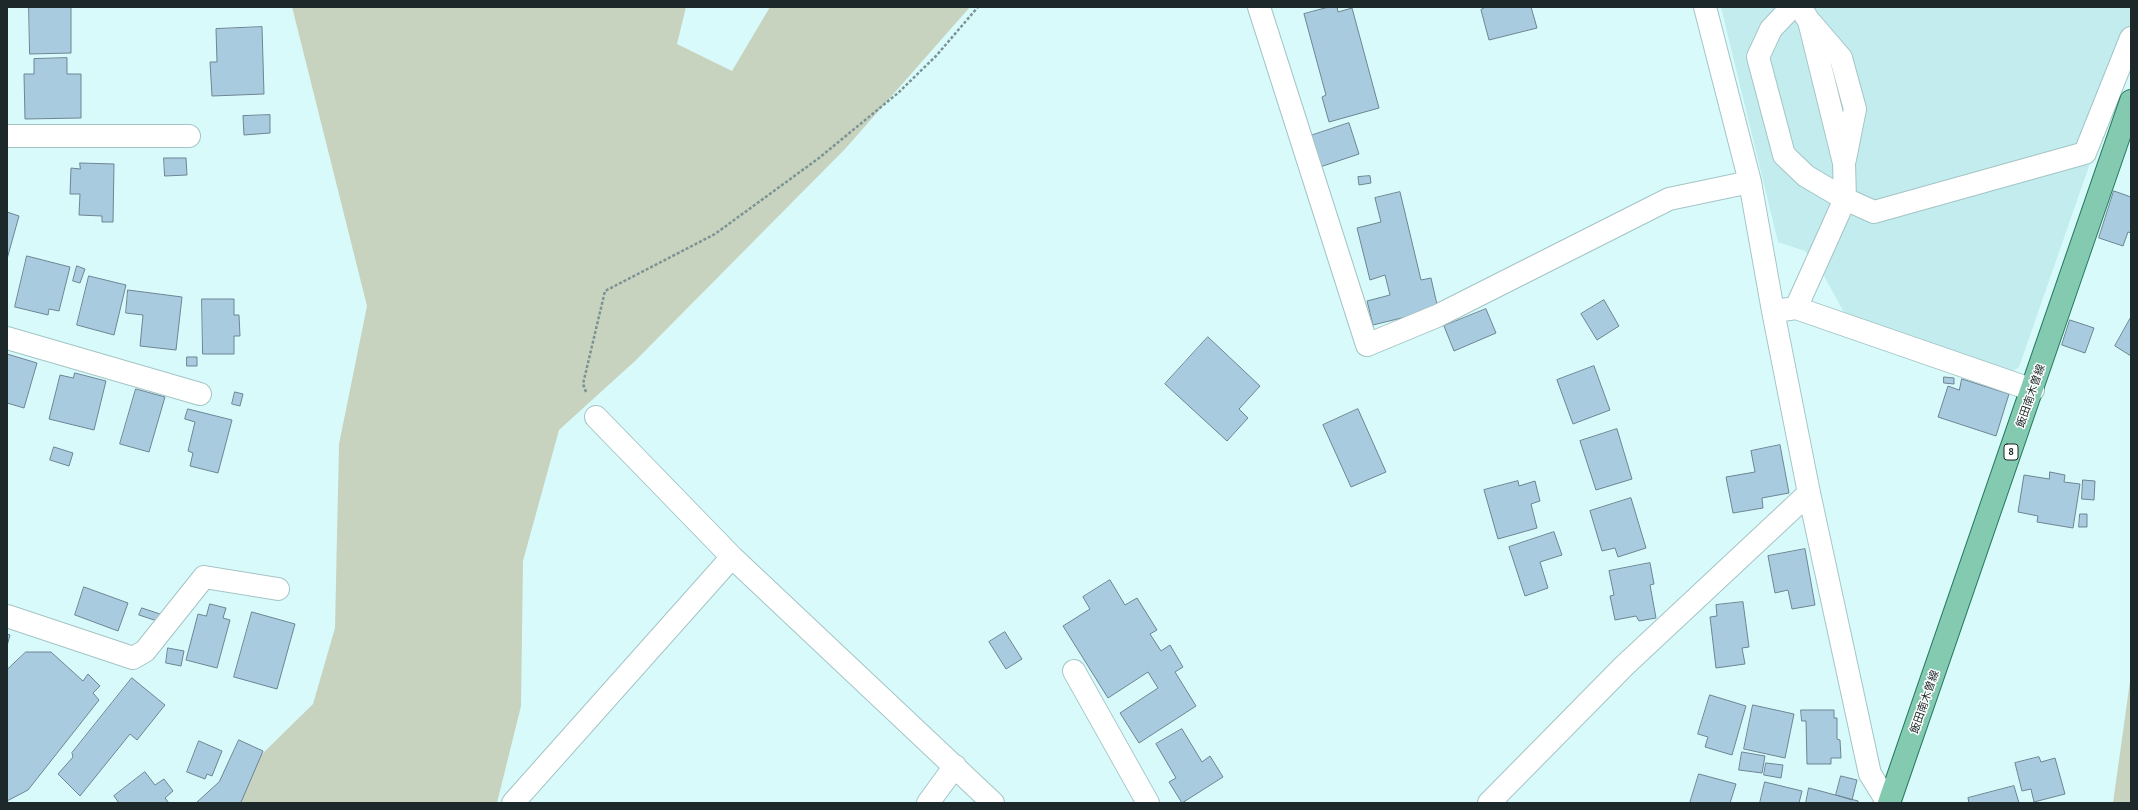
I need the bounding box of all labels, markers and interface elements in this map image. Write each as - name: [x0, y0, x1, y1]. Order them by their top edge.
- street label: 飯田南木曽線: [2014, 363, 2048, 429]
- road number: 8: [2004, 444, 2018, 460]
- street label: 飯田南木曽線: [1908, 669, 1942, 735]

